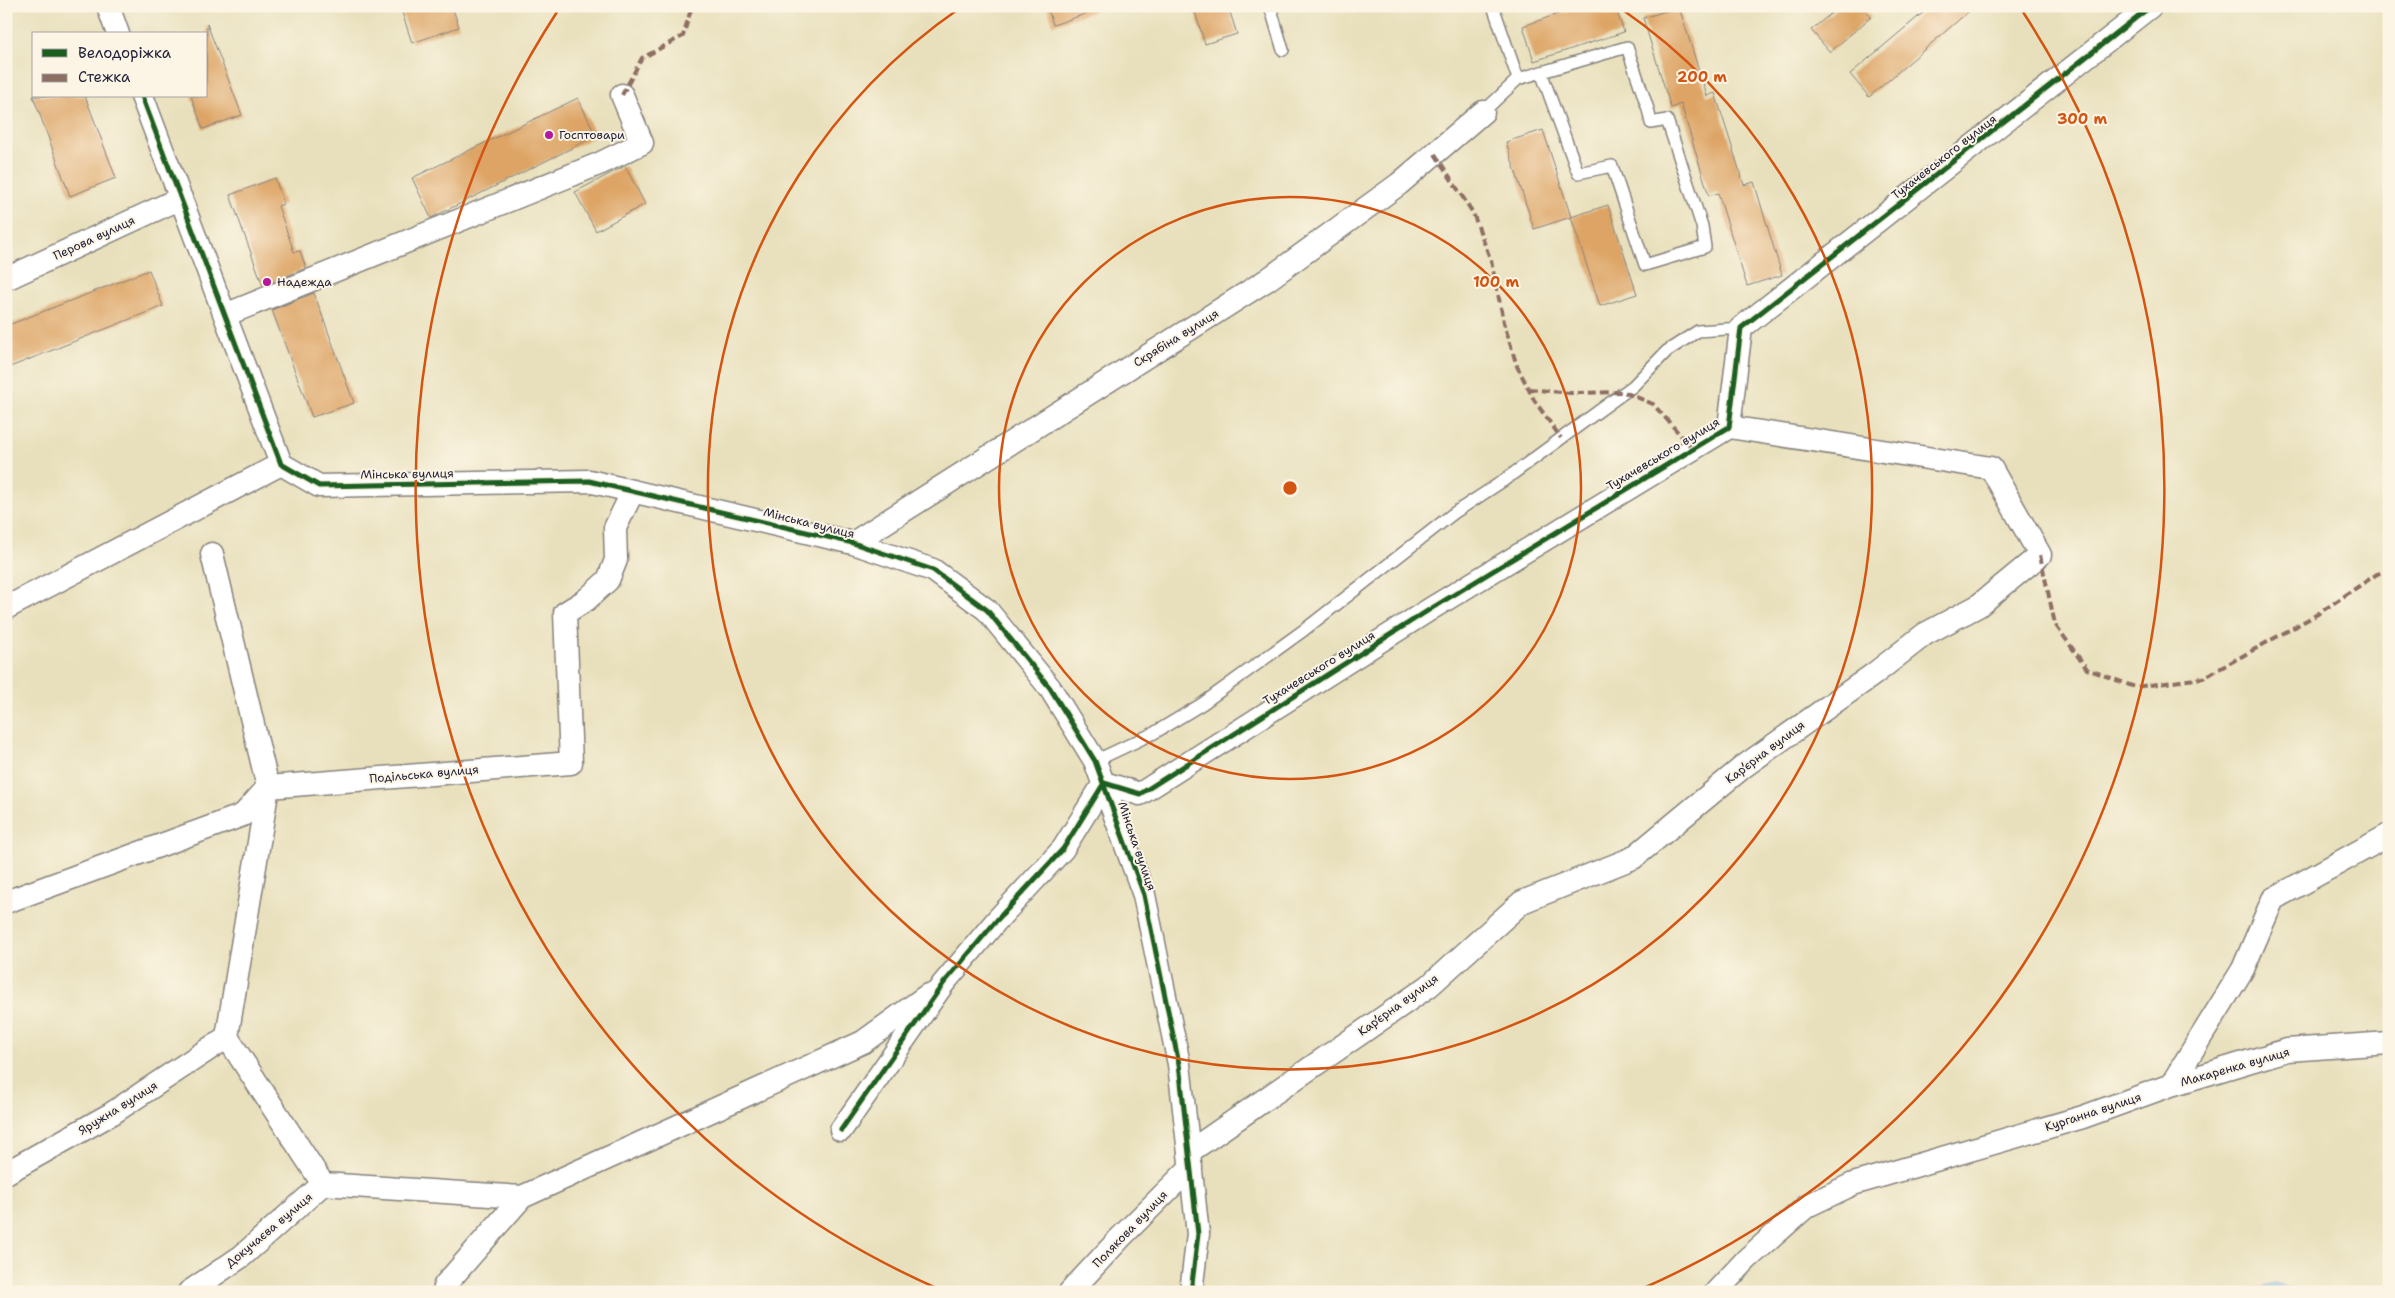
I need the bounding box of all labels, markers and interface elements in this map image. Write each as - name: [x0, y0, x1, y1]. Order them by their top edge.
- legend: [32, 32, 208, 98]
- text: Велодоріжка: [78, 43, 172, 63]
- text: Стежка: [78, 67, 131, 87]
- text: 200 m: [1677, 67, 1727, 87]
- text: 300 m: [2057, 109, 2107, 129]
- street label: Тухачевського вулиця: [1888, 111, 2000, 203]
- place label: Госптовари: [559, 127, 625, 143]
- marker: Госптовари: [543, 129, 555, 141]
- street label: Перова вулиця: [51, 212, 137, 264]
- text: 100 m: [1473, 272, 1519, 292]
- place label: Надежда: [277, 274, 332, 290]
- marker: Надежда: [261, 276, 273, 288]
- street label: Скрябіна вулиця: [1130, 305, 1222, 371]
- street label: Тухачевського вулиця: [1604, 414, 1722, 494]
- street label: Мінська вулиця: [360, 465, 454, 483]
- centre of rings: [1281, 479, 1299, 497]
- street label: Мінська вулиця: [762, 504, 856, 542]
- street label: Тухачевського вулиця: [1260, 627, 1378, 709]
- street label: Кар’єрна вулиця: [1722, 717, 1808, 787]
- street label: Подільська вулиця: [369, 761, 479, 787]
- street label: Мінська вулиця: [1114, 799, 1160, 893]
- street label: Кар’єрна вулиця: [1355, 970, 1441, 1040]
- street label: Макаренка вулиця: [2179, 1044, 2291, 1090]
- street label: Яружна вулиця: [75, 1077, 161, 1139]
- street label: Курганна вулиця: [2043, 1089, 2143, 1135]
- street label: Полякова вулиця: [1089, 1187, 1171, 1271]
- street label: Докучаєва вулиця: [222, 1189, 316, 1271]

